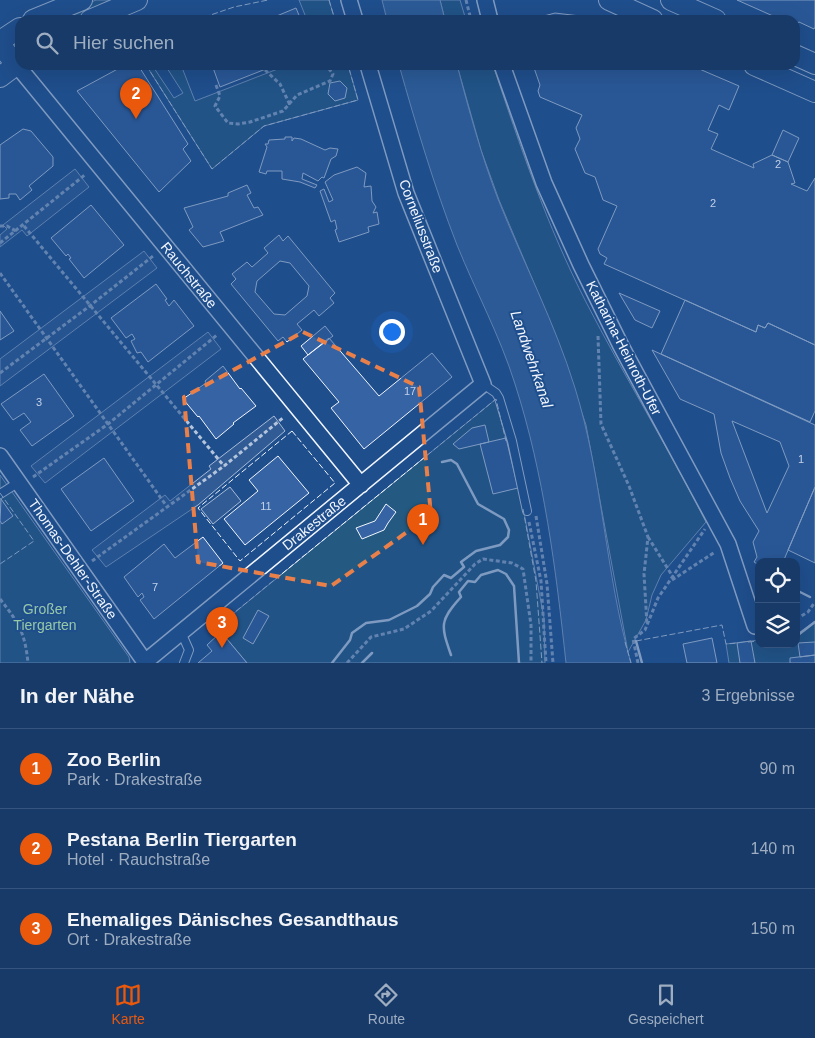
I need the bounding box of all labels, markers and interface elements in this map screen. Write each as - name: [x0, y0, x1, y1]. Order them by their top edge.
- search box: [15, 15, 800, 70]
- icon: search: [33, 29, 61, 57]
- text: Hier suchen: [73, 32, 174, 53]
- pin: 2: [120, 78, 152, 119]
- house number: 2: [775, 158, 781, 170]
- street label: Corneliusstraße: [396, 177, 446, 275]
- house number: 2: [710, 197, 716, 209]
- street label: Rauchstraße: [158, 239, 221, 311]
- street label: Katharina-Heinroth-Ufer: [583, 278, 665, 418]
- water label: Landwehrkanal: [507, 308, 557, 410]
- your location: [379, 319, 405, 345]
- house number: 17: [404, 385, 416, 397]
- house number: 3: [36, 396, 42, 408]
- house number: 1: [798, 453, 804, 465]
- street label: Drakestraße: [279, 492, 349, 553]
- street label: Thomas-Dehler-Straße: [25, 496, 121, 622]
- house number: 11: [260, 500, 272, 512]
- pin: 1: [407, 504, 439, 545]
- map controls: [755, 558, 800, 648]
- button: locate: [755, 558, 800, 603]
- house number: 7: [152, 581, 158, 593]
- park label: Großer Tiergarten: [13, 601, 77, 633]
- button: layers: [755, 603, 800, 648]
- pin: 3: [206, 607, 238, 648]
- text: In der Nähe: [20, 684, 134, 707]
- text: 3 Ergebnisse: [702, 687, 795, 704]
- text: Zoo Berlin: [67, 749, 161, 770]
- text: 1: [32, 760, 40, 777]
- text: 90 m: [759, 760, 795, 777]
- text: Park · Drakestraße: [67, 771, 202, 788]
- text: Pestana Berlin Tiergarten: [67, 829, 297, 850]
- text: 2: [32, 840, 40, 857]
- text: 140 m: [751, 840, 795, 857]
- text: Hotel · Rauchstraße: [67, 851, 210, 868]
- text: Ehemaliges Dänisches Gesandthaus: [67, 909, 399, 930]
- text: 3: [32, 920, 40, 937]
- text: 150 m: [751, 920, 795, 937]
- text: Ort · Drakestraße: [67, 931, 191, 948]
- tab: Karte: [111, 981, 145, 1027]
- tab: Route: [368, 981, 405, 1027]
- tab: Gespeichert: [628, 981, 704, 1027]

